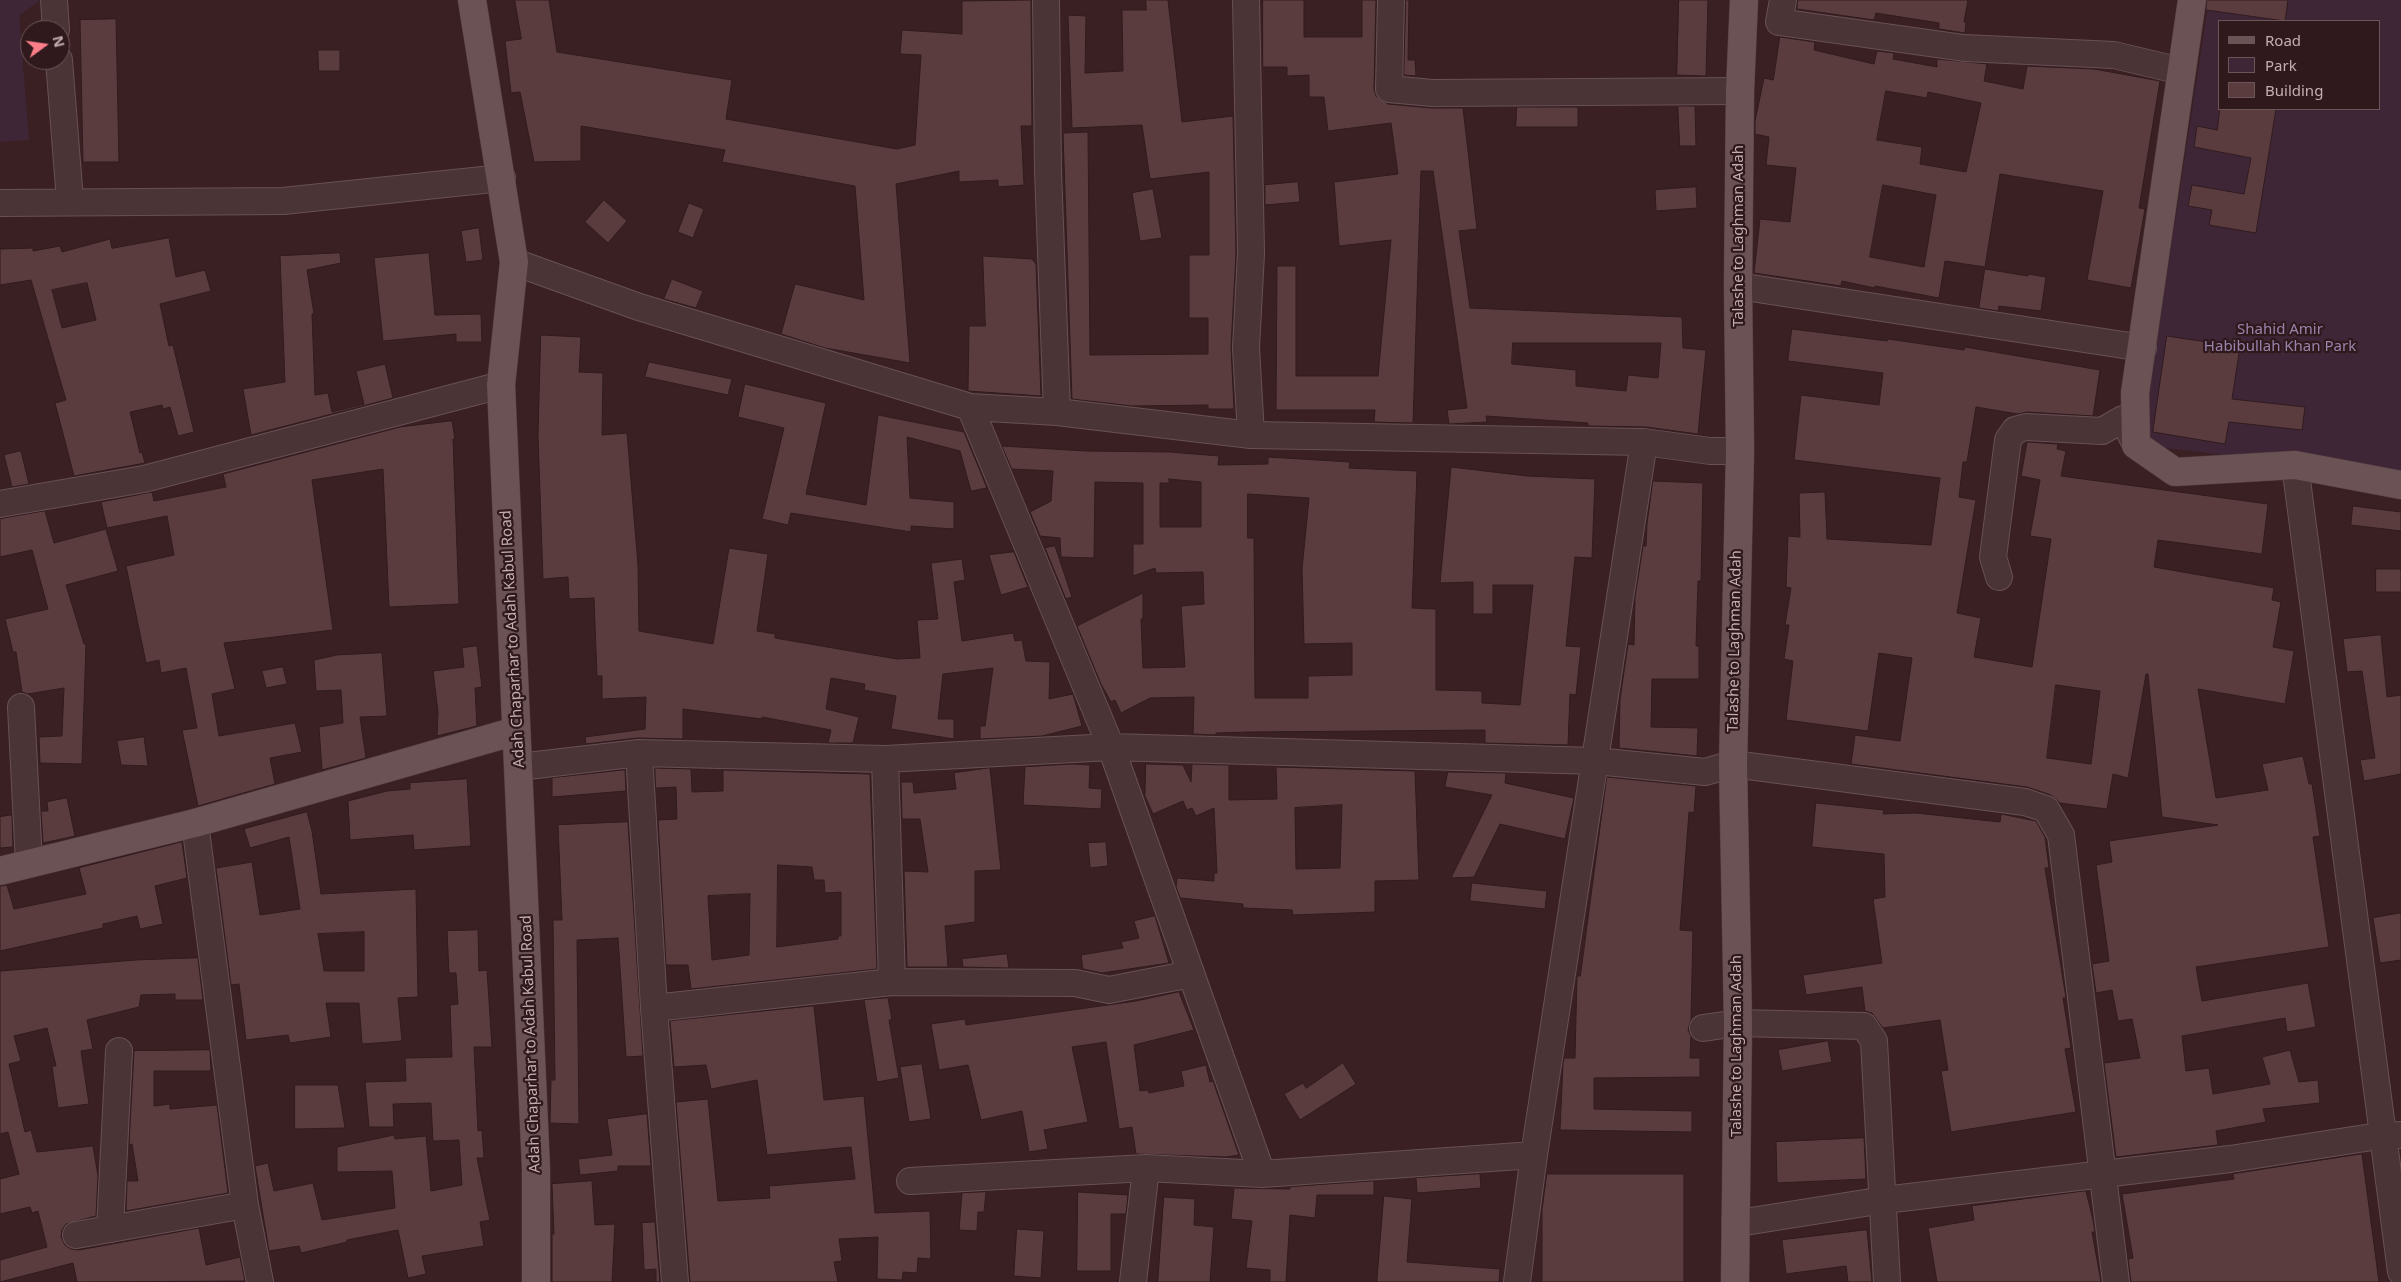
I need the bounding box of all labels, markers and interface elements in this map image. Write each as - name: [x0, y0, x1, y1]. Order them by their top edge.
- north arrow: [20, 20, 70, 70]
- legend: [2218, 20, 2381, 110]
- text: Road: [2265, 30, 2301, 50]
- text: N: [48, 34, 70, 49]
- text: Park: [2265, 55, 2297, 75]
- text: Building: [2265, 80, 2323, 100]
- street label: Talashe to Laghman Adah: [1730, 145, 1748, 327]
- park label: Shahid Amir Habibullah Khan Park: [2204, 321, 2356, 356]
- street label: Adah Chaparhar to Adah Kabul Road: [497, 510, 529, 768]
- street label: Talashe to Laghman Adah: [1724, 550, 1746, 732]
- street label: Adah Chaparhar to Adah Kabul Road: [518, 915, 544, 1173]
- street label: Talashe to Laghman Adah: [1728, 955, 1746, 1137]

